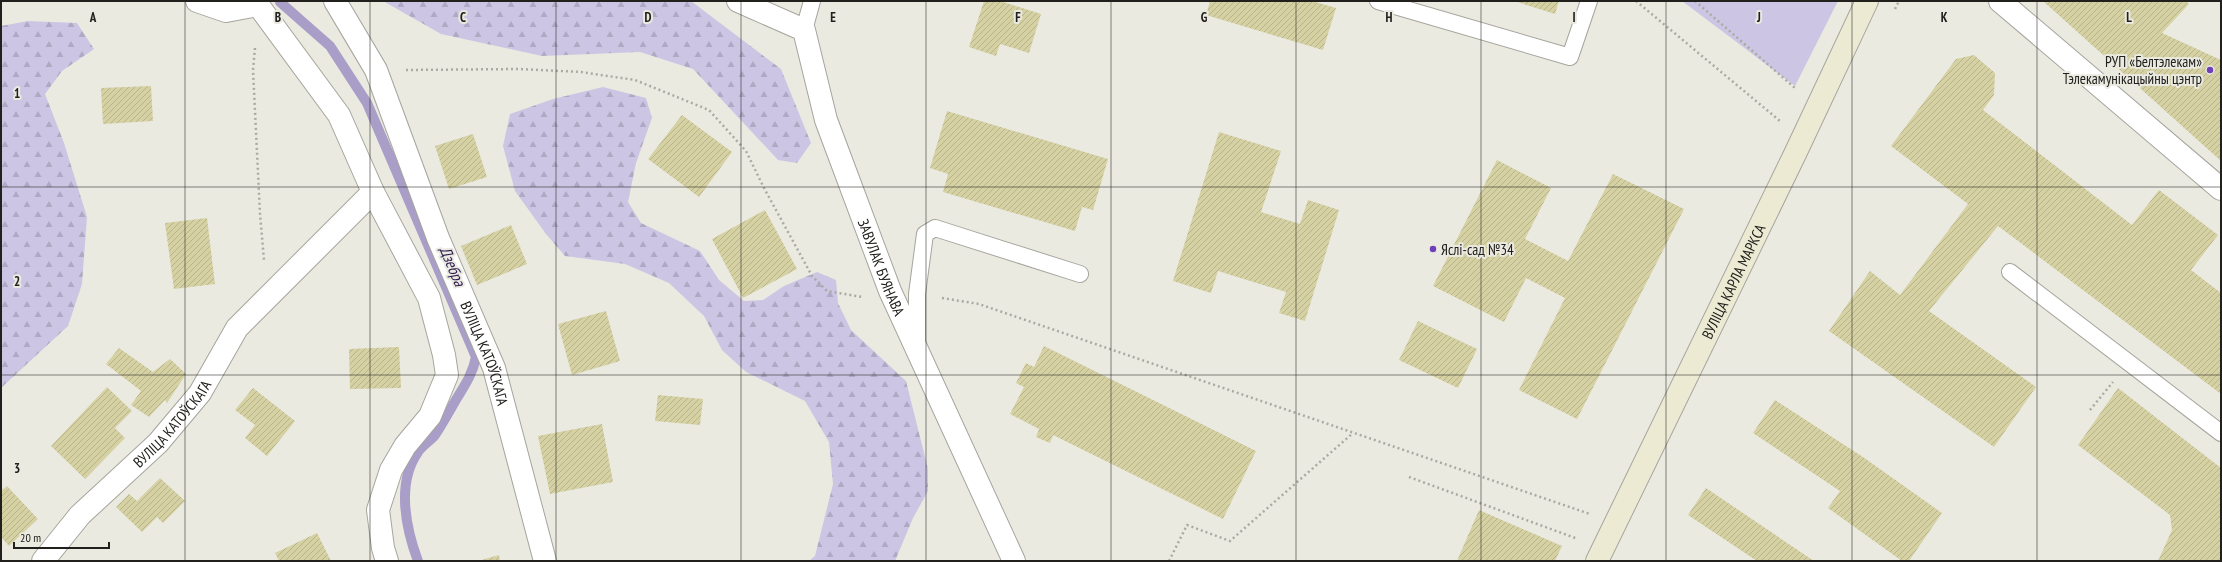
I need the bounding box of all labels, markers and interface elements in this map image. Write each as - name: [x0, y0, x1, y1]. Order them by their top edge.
- text: A: [89, 9, 97, 26]
- text: B: [275, 9, 281, 26]
- text: C: [460, 9, 466, 26]
- text: D: [645, 9, 652, 26]
- text: E: [830, 9, 836, 26]
- text: F: [1015, 9, 1021, 26]
- text: G: [1201, 9, 1208, 26]
- text: H: [1386, 9, 1393, 26]
- text: I: [1572, 9, 1576, 26]
- text: J: [1756, 9, 1761, 26]
- text: K: [1941, 9, 1948, 26]
- text: L: [2126, 9, 2132, 26]
- place label: РУП «Белтэлекам» Тэлекамунікацыйны цэнтр: [2063, 52, 2202, 88]
- marker: РУП «Белтэлекам» Тэлекамунікацыйны цэнтр: [2205, 65, 2215, 75]
- text: 1: [14, 85, 20, 102]
- street label: ЗАВУЛАК БУЯНАВА: [854, 216, 910, 319]
- street label: ВУЛІЦА КАРЛА МАРКСА: [1697, 220, 1769, 342]
- place label: Яслі-сад №34: [1441, 240, 1514, 259]
- water label: Дзебра: [435, 242, 471, 290]
- marker: Яслі-сад №34: [1428, 244, 1438, 254]
- text: 2: [14, 273, 20, 290]
- street label: ВУЛІЦА КАТОЎСКАГА: [457, 298, 513, 408]
- street label: ВУЛІЦА КАТОЎСКАГА: [129, 376, 215, 471]
- text: 3: [14, 460, 20, 477]
- scale bar: [14, 524, 109, 550]
- text: 20 m: [20, 530, 41, 545]

